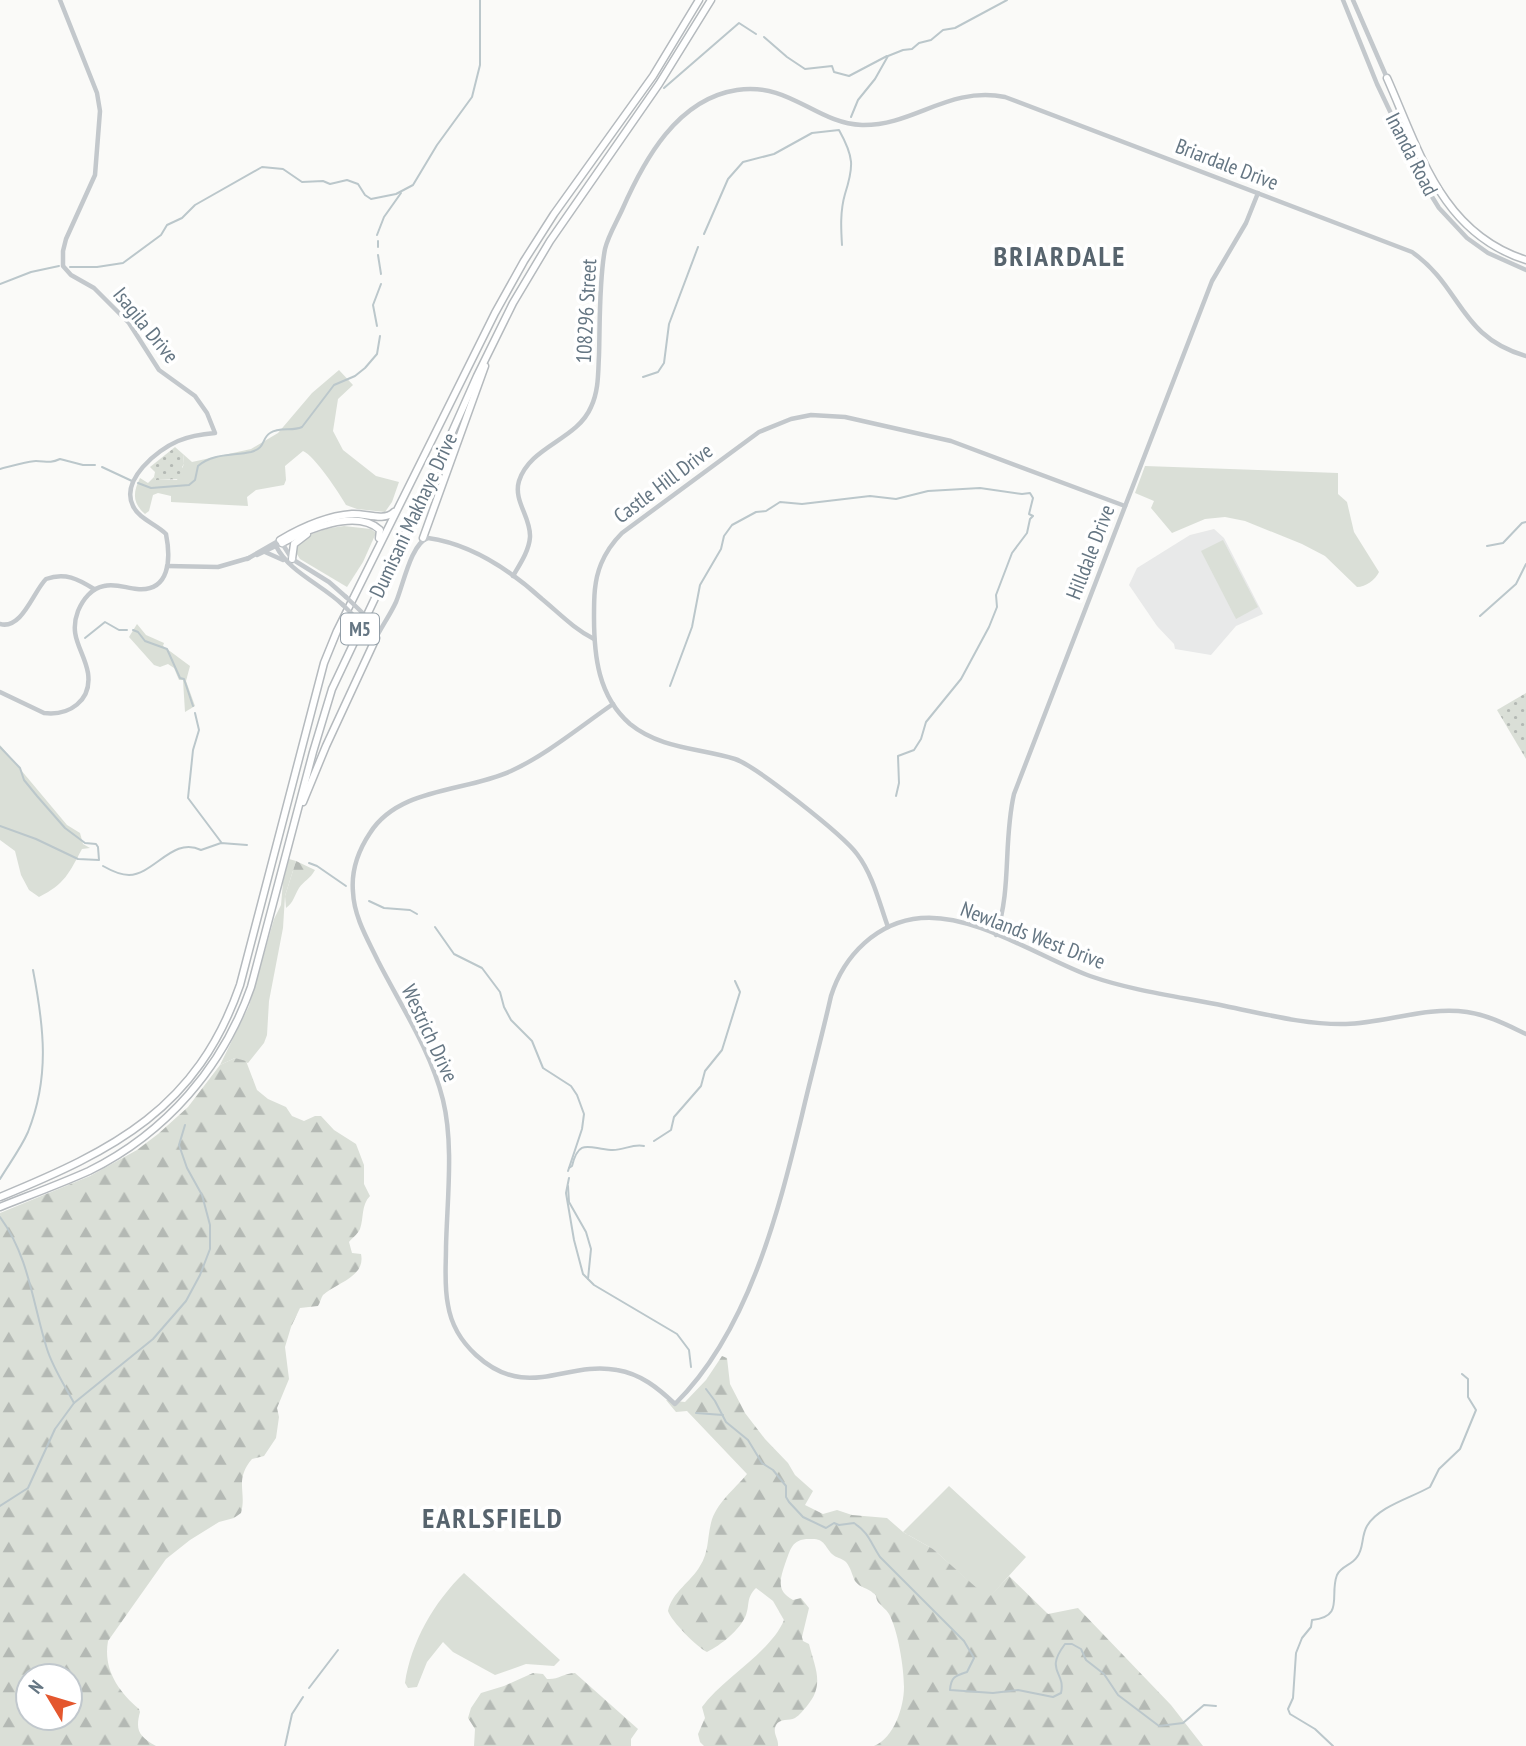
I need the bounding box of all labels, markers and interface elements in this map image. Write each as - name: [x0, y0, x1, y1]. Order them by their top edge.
- street label: Inanda Road: [1380, 108, 1444, 200]
- street label: Briardale Drive: [1172, 132, 1282, 196]
- district label: BRIARDALE: [994, 237, 1126, 274]
- street label: 108296 Street: [570, 258, 602, 364]
- street label: Isagila Drive: [107, 282, 185, 368]
- street label: Dumisani Makhaye Drive: [363, 428, 463, 602]
- street label: Castle Hill Drive: [608, 437, 718, 529]
- street label: Hilldale Drive: [1060, 501, 1120, 603]
- road number: M5: [341, 614, 379, 644]
- street label: Newlands West Drive: [957, 895, 1109, 975]
- street label: Westrich Drive: [396, 980, 464, 1086]
- district label: EARLSFIELD: [422, 1499, 564, 1536]
- north arrow: [14, 1662, 84, 1732]
- text: N: [23, 1675, 48, 1698]

